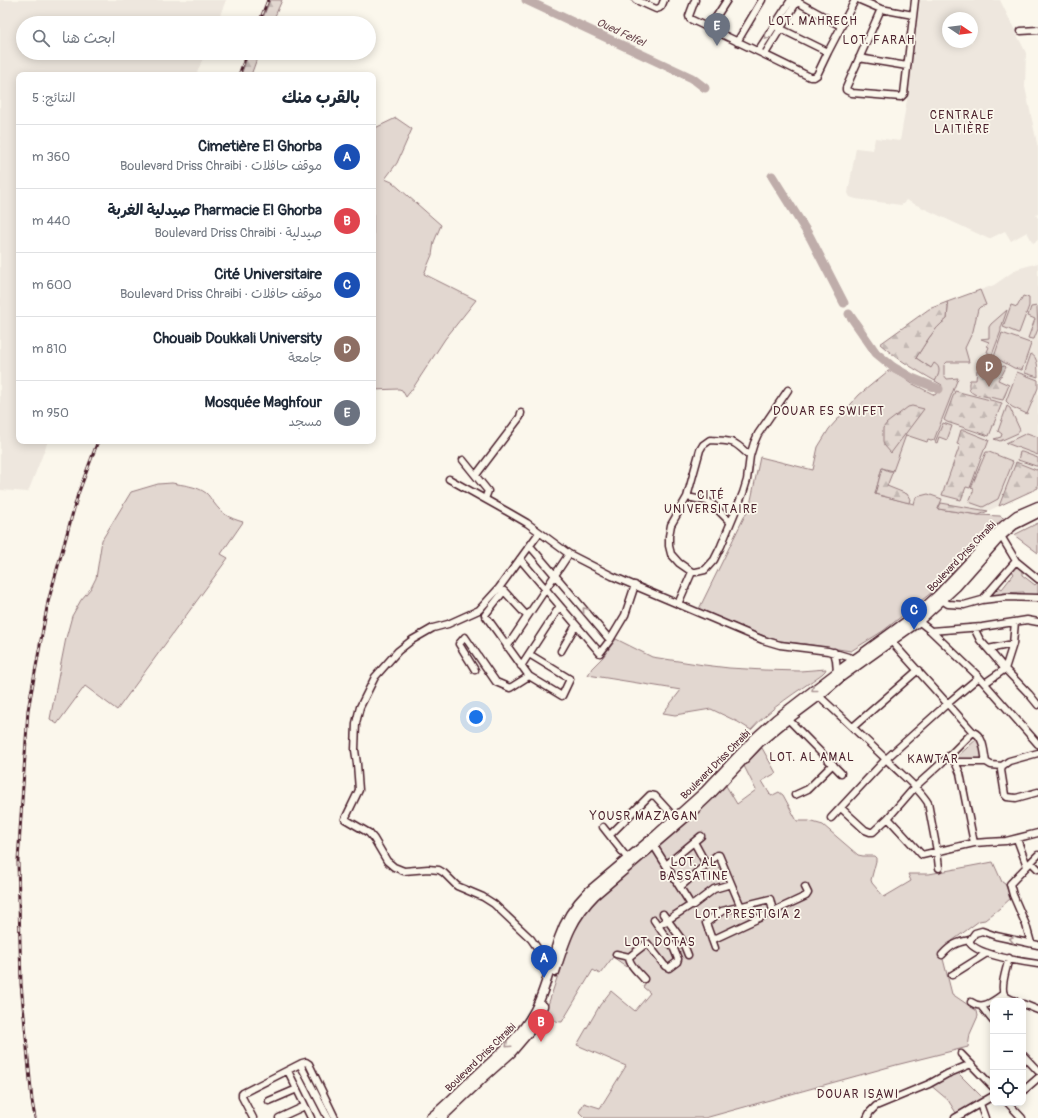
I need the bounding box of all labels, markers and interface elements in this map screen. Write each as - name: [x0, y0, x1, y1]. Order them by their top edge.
- north arrow: [942, 12, 978, 48]
- pin: E: [704, 13, 730, 46]
- district label: LOT. MAHRECH: [768, 14, 858, 29]
- search box: [16, 16, 376, 60]
- water label: Oued Felfel: [595, 16, 648, 50]
- icon: search: [30, 27, 52, 49]
- text: ابحث هنا: [62, 29, 115, 48]
- one-way arrow: [764, 33, 772, 40]
- district label: LOT. FARAH: [843, 33, 915, 48]
- text: بالقرب منك: [282, 87, 360, 108]
- text: النتائج: 5: [32, 90, 75, 106]
- district label: CENTRALE LAITIÈRE: [930, 108, 994, 137]
- text: Cimetière El Ghorba: [198, 137, 322, 156]
- text: 360 m: [32, 149, 70, 165]
- text: A: [343, 149, 351, 165]
- text: موقف حافلات · Boulevard Driss Chraibi: [120, 158, 322, 174]
- text: Pharmacie El Ghorba صيدلية الغربة: [108, 201, 322, 220]
- text: 440 m: [32, 213, 70, 229]
- text: B: [343, 213, 351, 229]
- text: صيدلية · Boulevard Driss Chraibi: [154, 225, 322, 241]
- text: Cité Universitaire: [214, 265, 322, 284]
- text: 600 m: [32, 277, 72, 293]
- text: C: [343, 277, 351, 293]
- text: موقف حافلات · Boulevard Driss Chraibi: [120, 286, 322, 302]
- text: Chouaib Doukkali University: [153, 329, 322, 348]
- text: 810 m: [32, 341, 67, 357]
- text: D: [343, 341, 351, 357]
- text: جامعة: [288, 350, 322, 366]
- pin: D: [976, 354, 1002, 387]
- text: Mosquée Maghfour: [205, 393, 322, 412]
- district label: DOUAR ES SWIFET: [773, 404, 885, 419]
- text: 950 m: [32, 405, 69, 421]
- text: E: [344, 405, 350, 421]
- text: مسجد: [289, 414, 322, 430]
- district label: CITÉ UNIVERSITAIRE: [664, 487, 758, 517]
- street label: Boulevard Driss Chraibi: [925, 519, 999, 594]
- pin: C: [901, 597, 927, 630]
- one-way arrow: [582, 608, 589, 615]
- one-way arrow: [812, 684, 819, 691]
- your location: [466, 707, 486, 727]
- street label: Boulevard Driss Chraibi: [678, 727, 753, 802]
- district label: LOT. AL AMAL: [769, 750, 855, 765]
- district label: KAWTAR: [907, 752, 959, 767]
- district label: YOUSR MAZAGAN: [589, 809, 698, 824]
- district label: LOT. AL BASSATINE: [660, 855, 728, 884]
- district label: LOT. PRESTIGIA 2: [695, 907, 801, 922]
- district label: LOT. DOTAS: [624, 935, 696, 950]
- one-way arrow: [1009, 936, 1015, 944]
- pin: A: [531, 945, 557, 978]
- map controls: [990, 998, 1026, 1106]
- button: +: [990, 998, 1026, 1034]
- pin: B: [528, 1009, 554, 1042]
- street label: Boulevard Driss Chraibi: [443, 1021, 519, 1094]
- button: −: [990, 1034, 1026, 1070]
- one-way arrow: [505, 1040, 513, 1048]
- button: locate: [990, 1070, 1026, 1106]
- district label: DOUAR ISAWI: [817, 1087, 899, 1102]

